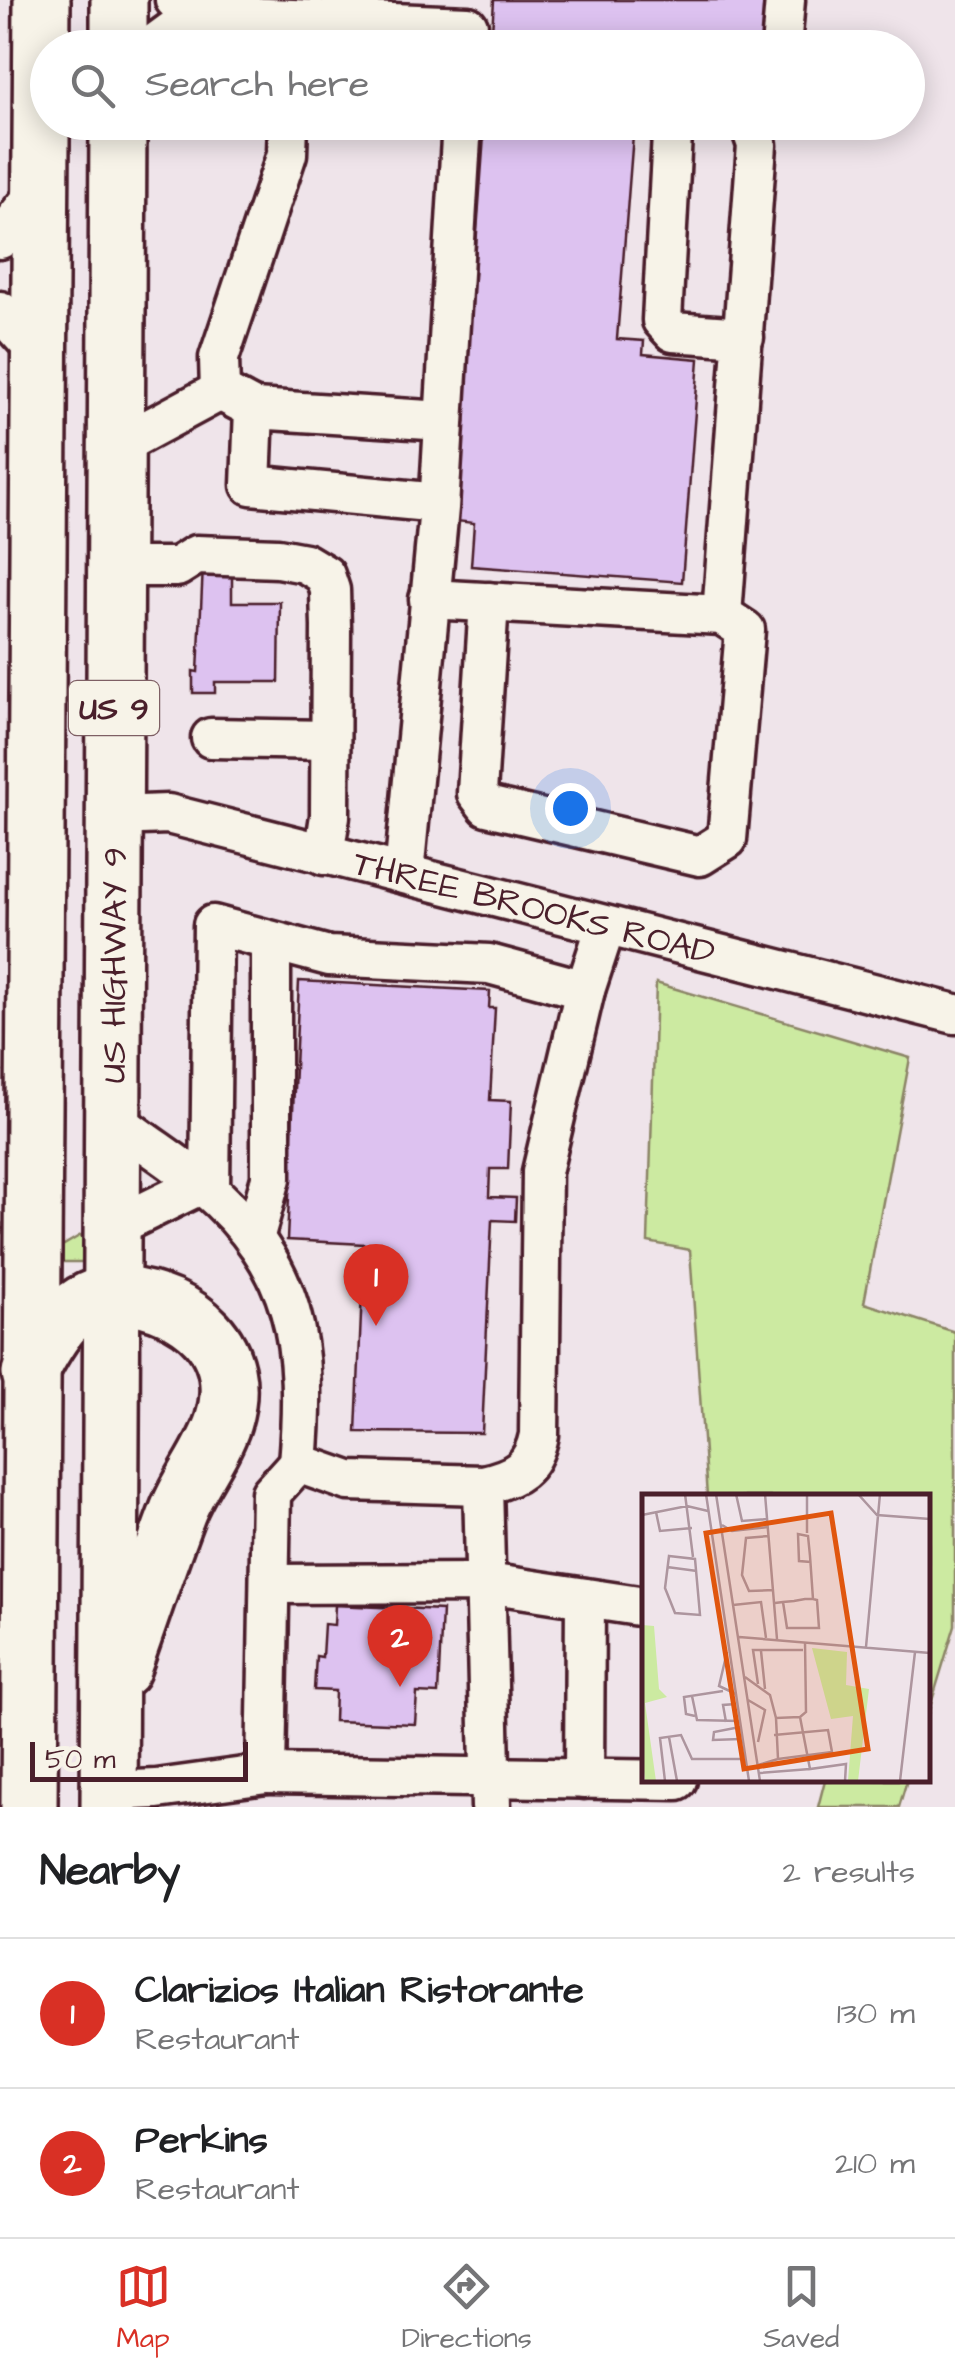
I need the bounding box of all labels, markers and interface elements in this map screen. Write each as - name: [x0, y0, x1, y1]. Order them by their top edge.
- search box: [30, 30, 925, 140]
- icon: search: [65, 58, 120, 113]
- text: Search here: [145, 59, 369, 111]
- road number: US 9: [69, 681, 159, 735]
- your location: [545, 783, 596, 834]
- street label: THREE BROOKS ROAD: [348, 839, 720, 978]
- street label: US HIGHWAY 9: [90, 847, 140, 1083]
- pin: 1: [344, 1244, 408, 1326]
- inset map: [642, 1494, 930, 1782]
- pin: 2: [368, 1604, 432, 1687]
- scale bar: [30, 1737, 248, 1782]
- text: 50 m: [45, 1740, 116, 1779]
- text: Nearby: [40, 1843, 180, 1901]
- text: 2 results: [783, 1850, 915, 1895]
- text: Clarizios Italian Ristorante: [135, 1965, 584, 2017]
- text: 1: [70, 1991, 75, 2036]
- text: 130 m: [837, 1991, 915, 2036]
- text: Restaurant: [135, 2017, 300, 2062]
- text: Perkins: [135, 2115, 268, 2167]
- text: 2: [63, 2141, 82, 2186]
- text: 210 m: [835, 2141, 915, 2186]
- text: Restaurant: [135, 2167, 300, 2212]
- tab: Map: [116, 2259, 171, 2358]
- tab: Directions: [402, 2259, 532, 2358]
- tab: Saved: [763, 2259, 839, 2358]

